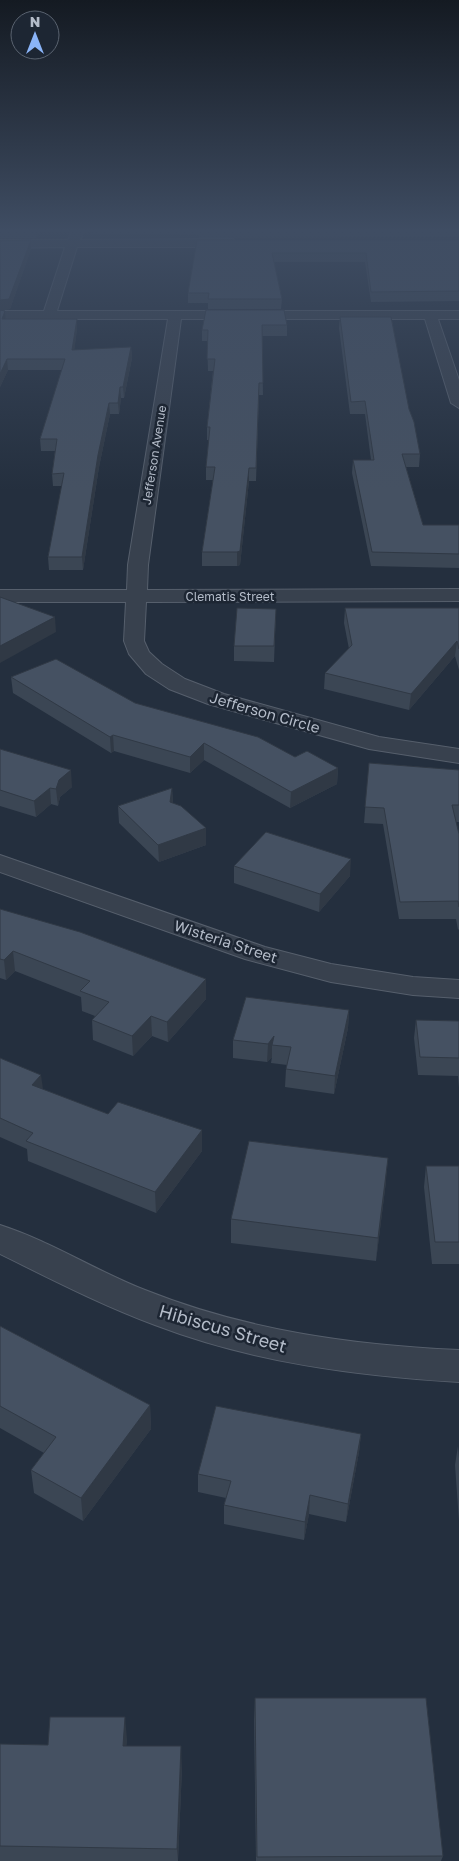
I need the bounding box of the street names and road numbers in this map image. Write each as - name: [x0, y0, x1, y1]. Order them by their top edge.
- street label: Jefferson Avenue: [139, 404, 169, 506]
- street label: Clematis Street: [185, 589, 275, 604]
- street label: Jefferson Circle: [208, 688, 322, 736]
- street label: Wisteria Street: [172, 916, 280, 966]
- street label: Hibiscus Street: [157, 1299, 289, 1357]

